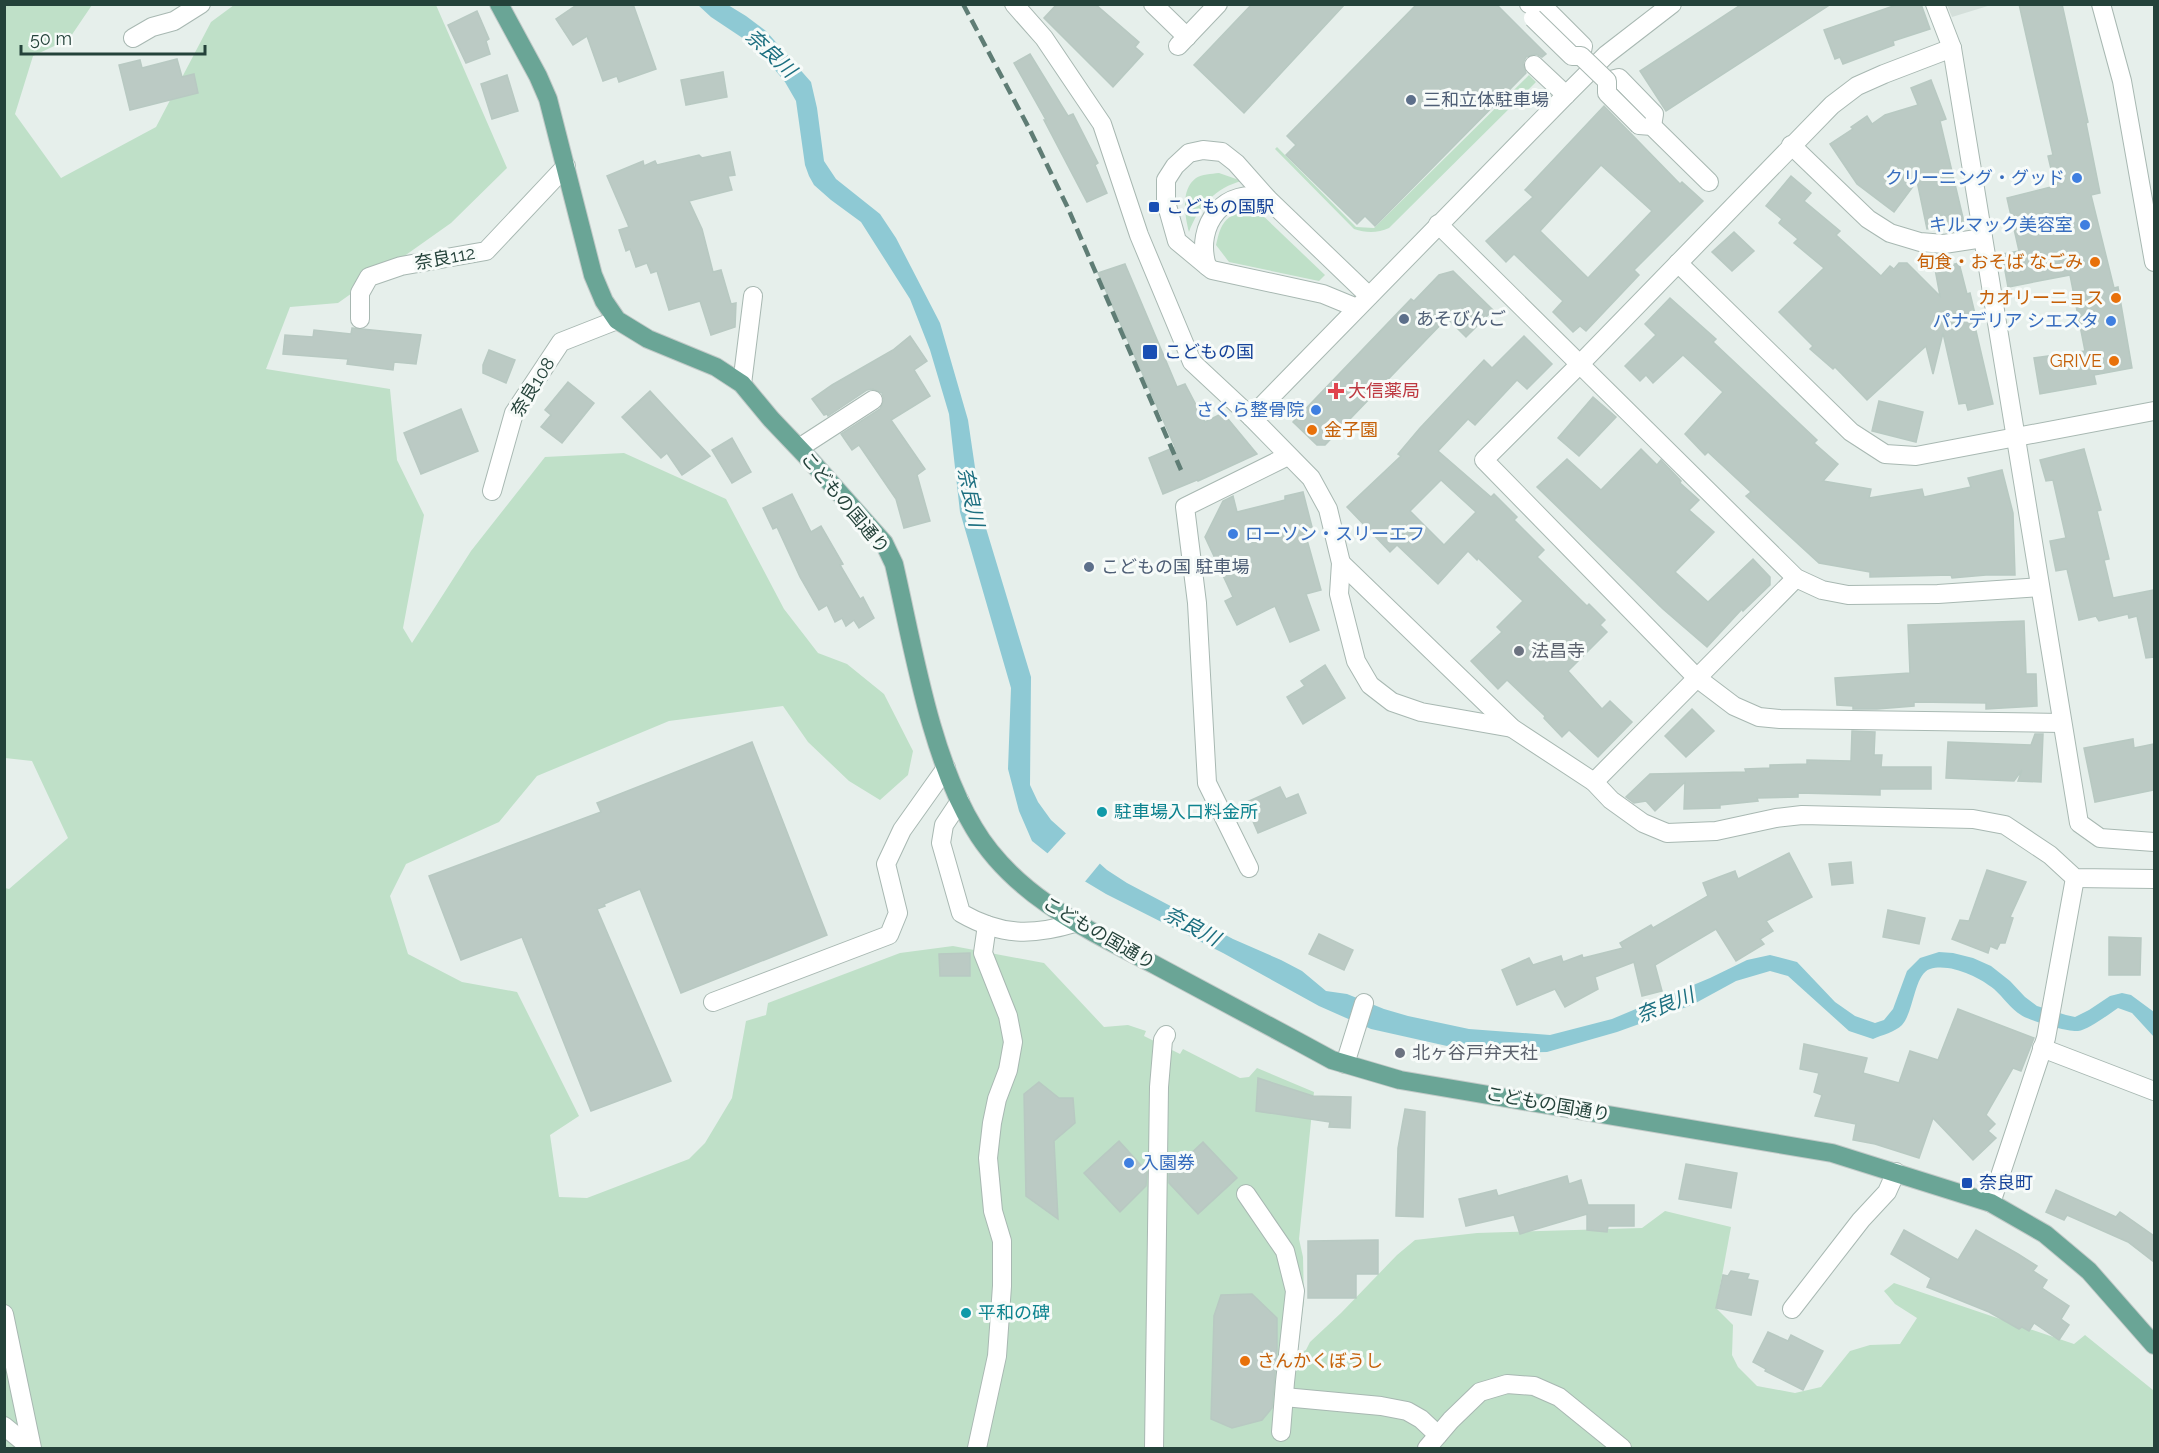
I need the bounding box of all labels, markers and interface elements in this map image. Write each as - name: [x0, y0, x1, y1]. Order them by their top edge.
- scale bar: [21, 18, 206, 56]
- water label: 奈良川: [741, 24, 803, 84]
- text: 50 m: [30, 28, 72, 49]
- place label: 三和立体駐車場: [1423, 89, 1549, 110]
- marker: 三和立体駐車場: [1404, 93, 1418, 107]
- place label: クリーニング・グッド: [1885, 167, 2065, 188]
- marker: クリーニング・グッド: [2070, 171, 2084, 185]
- place label: こどもの国駅: [1166, 196, 1274, 217]
- marker: こどもの国駅: [1147, 200, 1161, 214]
- place label: キルマック美容室: [1929, 214, 2073, 235]
- marker: キルマック美容室: [2078, 218, 2092, 232]
- street label: 奈良112: [413, 242, 477, 273]
- place label: 旬食・おそば なごみ: [1916, 251, 2083, 272]
- marker: 旬食・おそば なごみ: [2088, 255, 2102, 269]
- place label: カオリーニョス: [1978, 287, 2104, 308]
- marker: カオリーニョス: [2109, 291, 2123, 305]
- place label: あそびんご: [1416, 308, 1506, 329]
- place label: パナデリア シエスタ: [1932, 310, 2099, 331]
- marker: あそびんご: [1397, 312, 1411, 326]
- marker: パナデリア シエスタ: [2104, 314, 2118, 328]
- place label: こどもの国: [1164, 341, 1254, 362]
- marker: こどもの国: [1141, 343, 1159, 361]
- place label: GRIVE: [2050, 350, 2102, 371]
- street label: 奈良108: [506, 353, 559, 420]
- marker: GRIVE: [2107, 354, 2121, 368]
- place label: 大信薬局: [1348, 380, 1420, 401]
- marker: 大信薬局: [1329, 384, 1343, 398]
- place label: さくら整骨院: [1196, 399, 1304, 420]
- marker: さくら整骨院: [1309, 403, 1323, 417]
- place label: 金子園: [1324, 419, 1378, 440]
- marker: 金子園: [1305, 423, 1319, 437]
- street label: こどもの国通り: [797, 448, 894, 558]
- water label: 奈良川: [953, 465, 989, 531]
- place label: ローソン・スリーエフ: [1245, 523, 1425, 544]
- marker: ローソン・スリーエフ: [1226, 527, 1240, 541]
- place label: こどもの国 駐車場: [1101, 556, 1250, 577]
- marker: こどもの国 駐車場: [1082, 560, 1096, 574]
- place label: 法昌寺: [1531, 640, 1585, 661]
- marker: 法昌寺: [1512, 644, 1526, 658]
- place label: 駐車場入口料金所: [1114, 801, 1258, 822]
- marker: 駐車場入口料金所: [1095, 805, 1109, 819]
- street label: こどもの国通り: [1039, 892, 1159, 973]
- water label: 奈良川: [1160, 901, 1226, 952]
- water label: 奈良川: [1633, 982, 1699, 1027]
- place label: 北ヶ谷戸弁天社: [1412, 1042, 1538, 1063]
- marker: 北ヶ谷戸弁天社: [1393, 1046, 1407, 1060]
- street label: こどもの国通り: [1484, 1082, 1612, 1125]
- place label: 入園券: [1141, 1152, 1195, 1173]
- marker: 入園券: [1122, 1156, 1136, 1170]
- place label: 奈良町: [1979, 1172, 2033, 1193]
- marker: 奈良町: [1960, 1176, 1974, 1190]
- place label: 平和の碑: [978, 1302, 1050, 1323]
- marker: 平和の碑: [959, 1306, 973, 1320]
- place label: さんかくぼうし: [1257, 1350, 1383, 1371]
- marker: さんかくぼうし: [1238, 1354, 1252, 1368]

